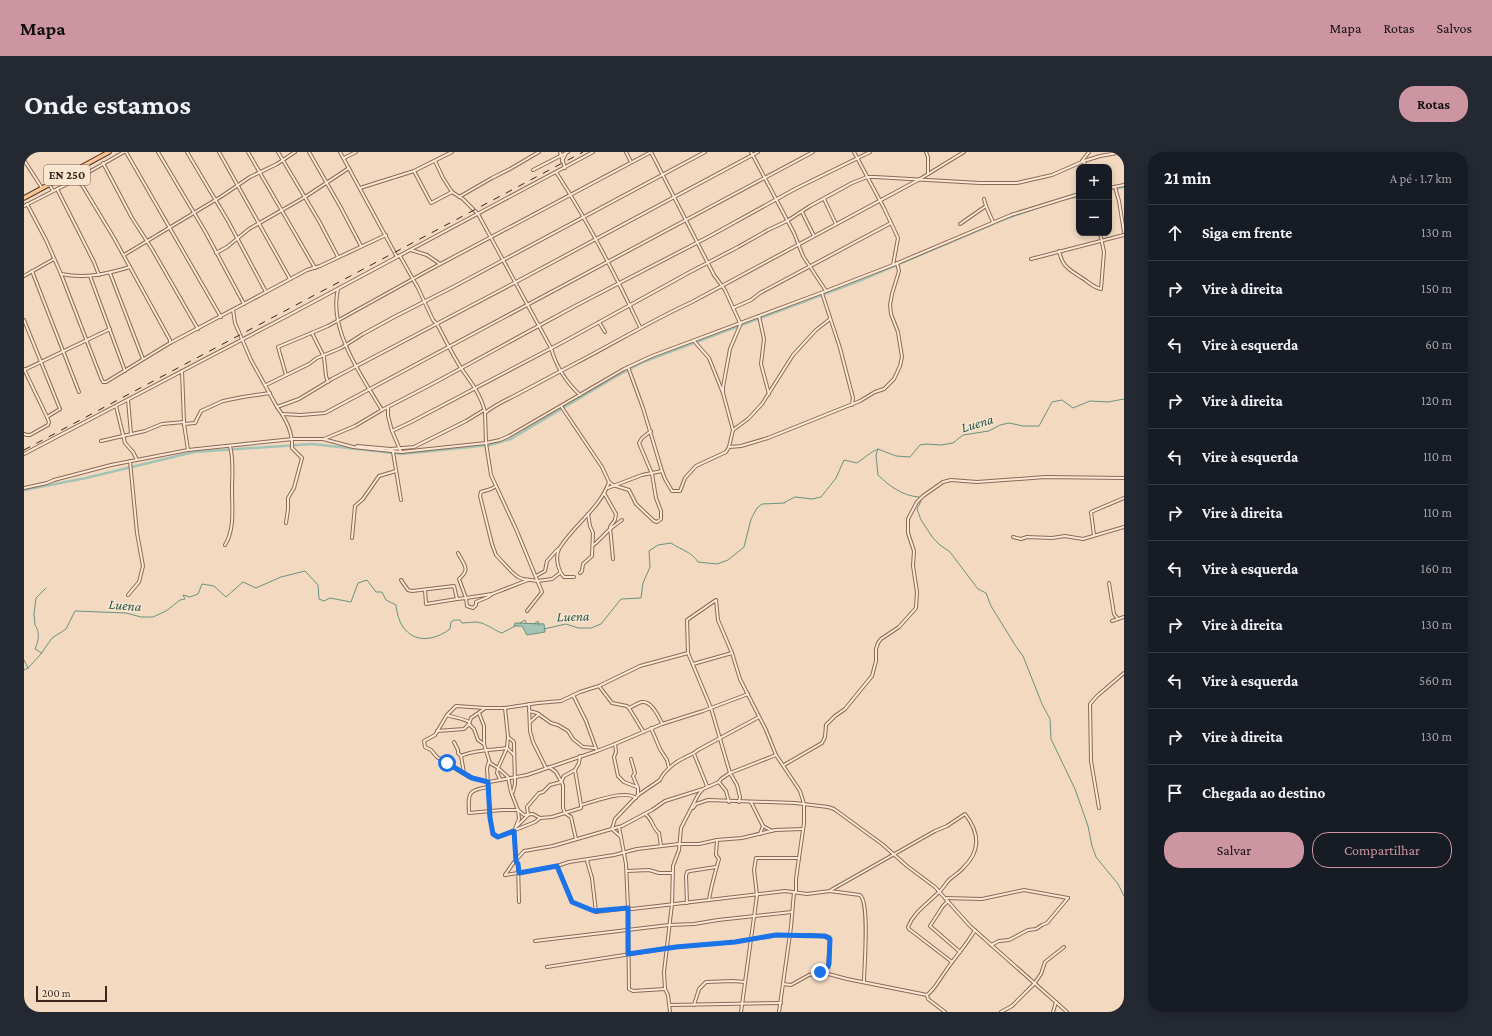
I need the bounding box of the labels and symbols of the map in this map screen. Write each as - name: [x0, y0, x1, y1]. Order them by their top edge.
- road number: EN 250: [44, 165, 90, 185]
- water label: Luena: [959, 410, 995, 435]
- water label: Luena: [108, 596, 143, 614]
- water label: Luena: [556, 607, 590, 625]
- route start: [438, 754, 456, 772]
- route end: [811, 963, 829, 981]
- scale bar: [36, 984, 107, 1003]

